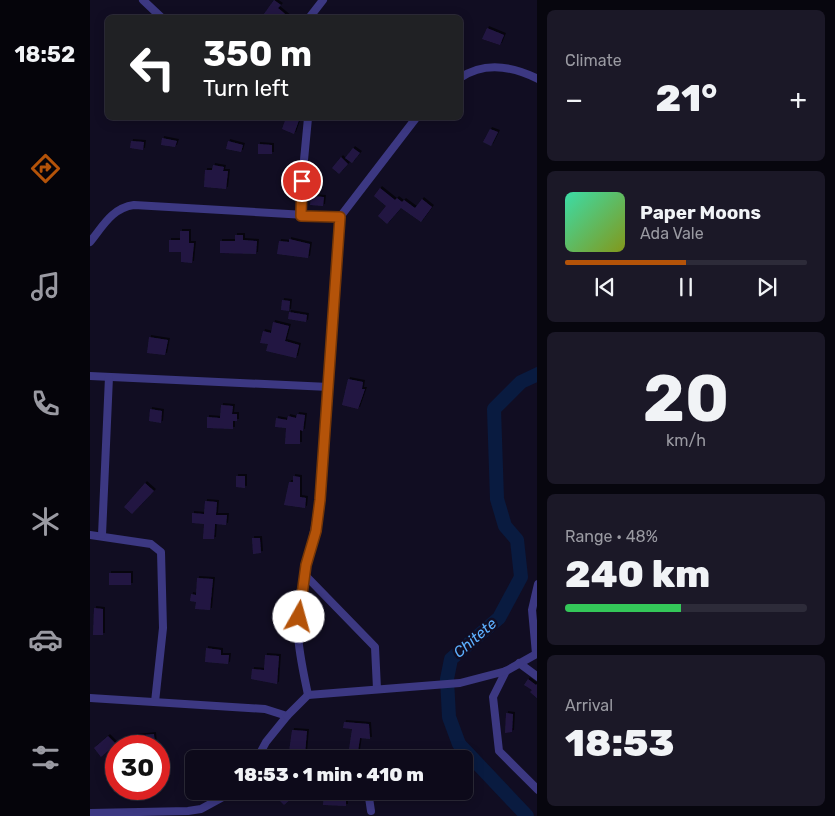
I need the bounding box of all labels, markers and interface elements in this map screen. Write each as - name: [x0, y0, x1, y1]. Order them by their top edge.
- text: 350 m: [203, 33, 312, 75]
- icon: left: [120, 35, 185, 100]
- text: 18:52: [15, 41, 75, 68]
- text: Climate: [565, 51, 622, 70]
- text: Turn left: [203, 75, 289, 102]
- text: 21°: [656, 75, 717, 121]
- text: −: [565, 83, 583, 116]
- text: +: [790, 83, 807, 116]
- icon: directions: [28, 151, 63, 186]
- pin: [281, 160, 323, 202]
- icon: arrive: [288, 167, 316, 195]
- text: Paper Moons: [640, 201, 761, 224]
- text: Ada Vale: [640, 224, 704, 243]
- icon: music: [28, 269, 63, 304]
- icon: previous: [591, 273, 619, 301]
- icon: pause: [672, 273, 700, 301]
- icon: next: [753, 273, 781, 301]
- text: 20: [643, 360, 729, 437]
- icon: phone: [28, 386, 63, 421]
- text: km/h: [666, 431, 706, 450]
- icon: climate: [28, 504, 63, 539]
- text: Range · 48%: [565, 527, 658, 546]
- text: 240 km: [565, 551, 710, 597]
- position arrow: [272, 590, 324, 642]
- water label: Chitete: [450, 614, 501, 662]
- icon: car: [28, 622, 63, 657]
- text: Arrival: [565, 696, 613, 715]
- text: 18:53: [565, 720, 674, 766]
- speed limit sign: 30: [105, 735, 170, 800]
- icon: filters: [28, 740, 63, 775]
- text: 18:53 · 1 min · 410 m: [234, 763, 424, 786]

